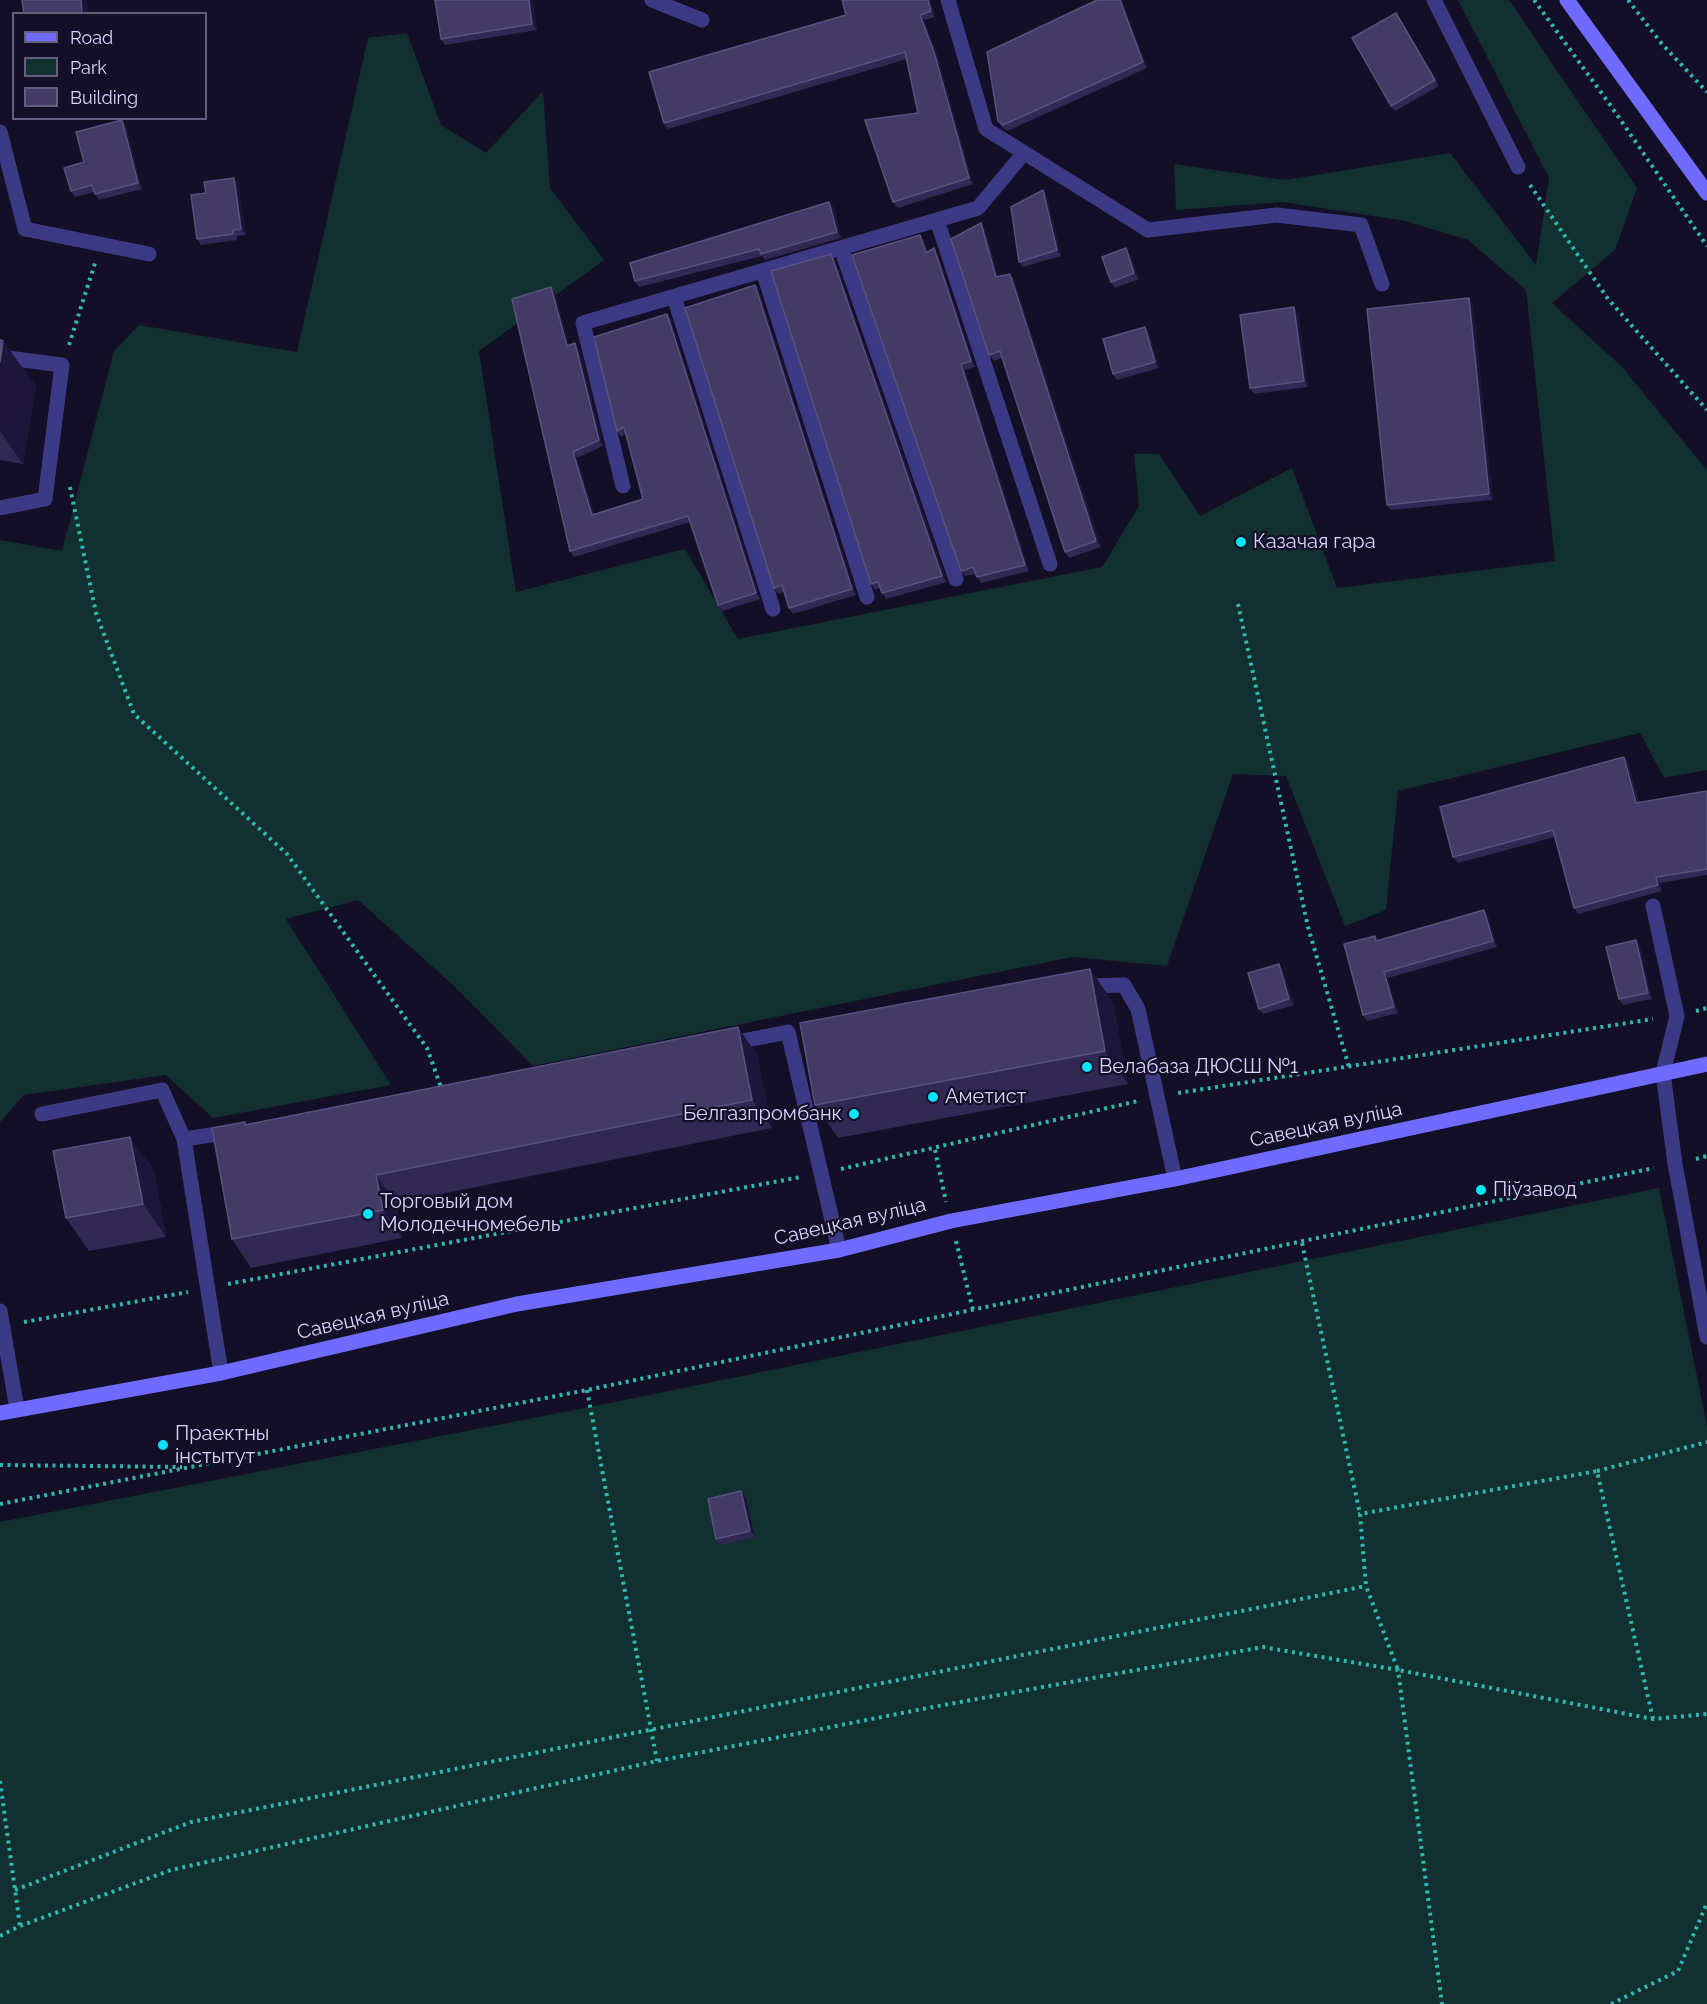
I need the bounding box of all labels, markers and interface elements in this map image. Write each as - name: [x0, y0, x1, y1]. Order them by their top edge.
- legend: [12, 12, 207, 120]
- text: Road: [70, 27, 113, 48]
- text: Park: [70, 57, 107, 78]
- text: Building: [70, 87, 138, 108]
- place label: Казачая гара: [1253, 530, 1376, 554]
- marker: Казачая гара: [1234, 535, 1248, 549]
- place label: Велабаза ДЮСШ №1: [1099, 1055, 1298, 1079]
- marker: Велабаза ДЮСШ №1: [1080, 1060, 1094, 1074]
- place label: Аметист: [945, 1085, 1026, 1109]
- marker: Аметист: [926, 1090, 940, 1104]
- street label: Савецкая вуліца: [1248, 1097, 1404, 1153]
- place label: Белгазпромбанк: [683, 1102, 842, 1126]
- marker: Белгазпромбанк: [847, 1107, 861, 1121]
- place label: Піўзавод: [1493, 1178, 1577, 1202]
- marker: Піўзавод: [1474, 1183, 1488, 1197]
- place label: Торговый дом Молодечномебель: [380, 1190, 561, 1237]
- street label: Савецкая вуліца: [772, 1193, 928, 1251]
- marker: Торговый дом Молодечномебель: [361, 1207, 375, 1221]
- street label: Савецкая вуліца: [295, 1287, 451, 1345]
- place label: Праектны інстытут: [175, 1422, 269, 1469]
- marker: Праектны інстытут: [156, 1438, 170, 1452]

